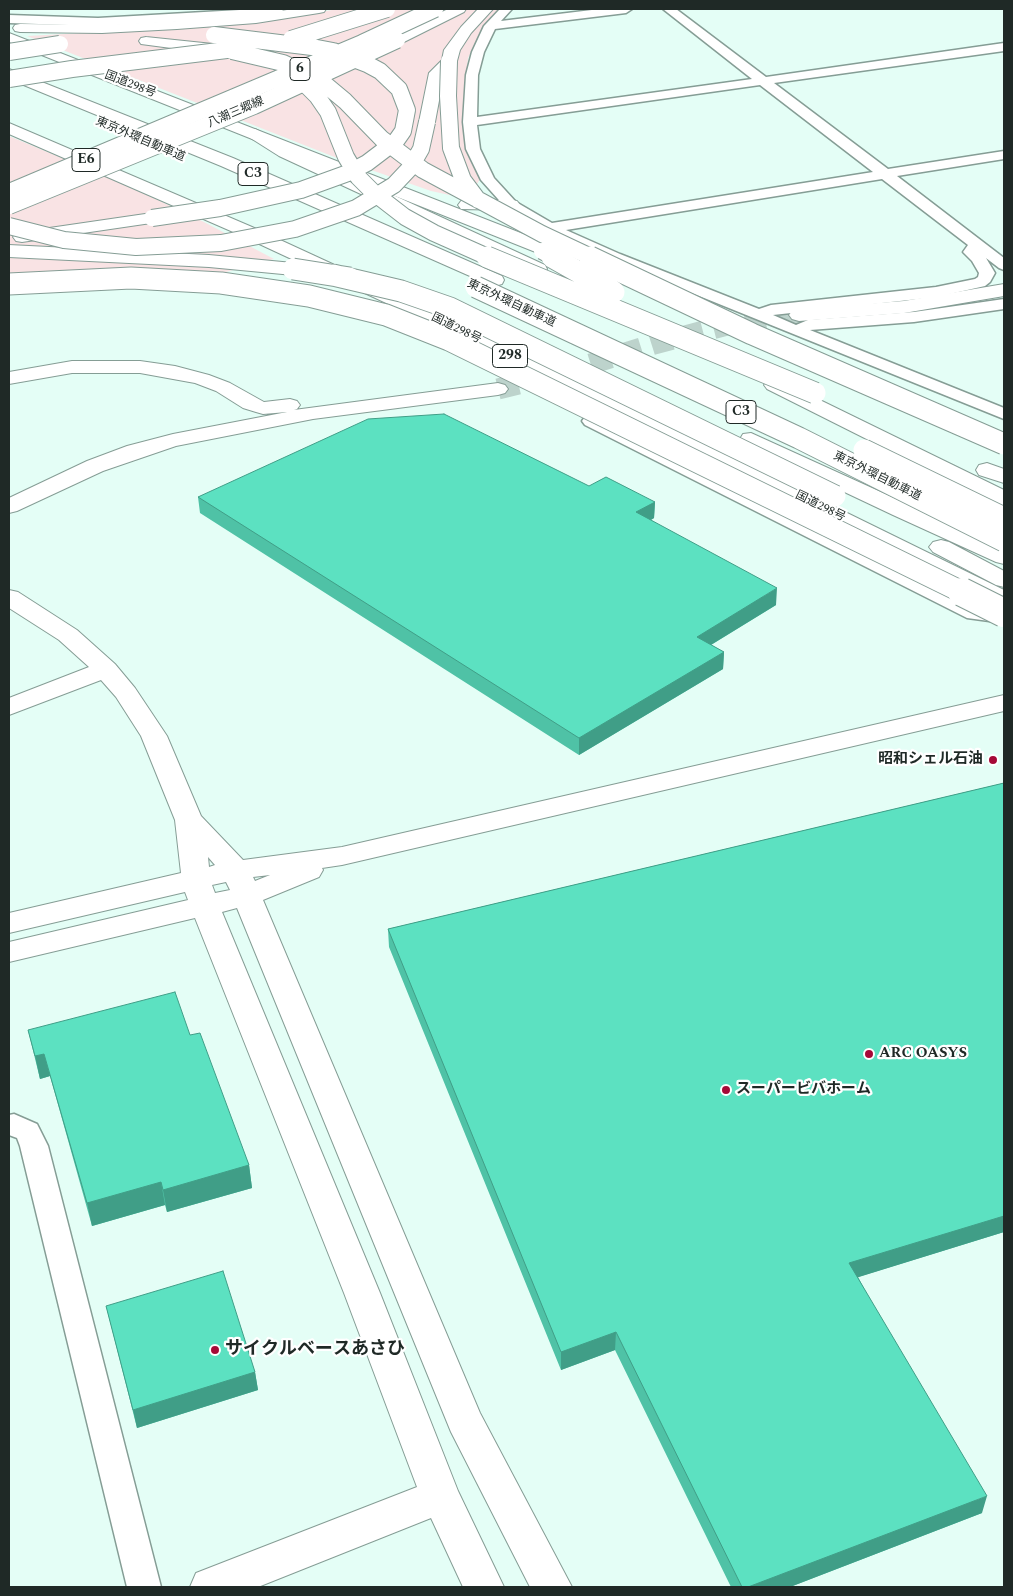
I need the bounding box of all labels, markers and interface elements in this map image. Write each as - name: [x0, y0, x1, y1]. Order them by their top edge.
- road number: 6: [290, 58, 310, 80]
- street label: 国道298号: [102, 69, 158, 101]
- street label: 八潮三郷線: [206, 95, 266, 131]
- street label: 東京外環自動車道: [93, 115, 187, 165]
- road number: E6: [72, 148, 100, 172]
- road number: C3: [238, 162, 268, 185]
- street label: 東京外環自動車道: [464, 277, 558, 331]
- street label: 国道298号: [429, 311, 483, 347]
- road number: 298: [492, 344, 528, 368]
- road number: C3: [726, 401, 756, 424]
- street label: 東京外環自動車道: [831, 449, 923, 505]
- street label: 国道298号: [793, 489, 847, 525]
- place label: 昭和シェル石油: [878, 751, 983, 769]
- marker: 昭和シェル石油: [987, 754, 999, 766]
- place label: ARC OASYS: [879, 1045, 967, 1063]
- marker: ARC OASYS: [863, 1048, 875, 1060]
- place label: スーパービバホーム: [736, 1081, 871, 1099]
- marker: スーパービバホーム: [720, 1084, 732, 1096]
- place label: サイクルベースあさひ: [225, 1339, 405, 1361]
- marker: サイクルベースあさひ: [209, 1344, 221, 1356]

